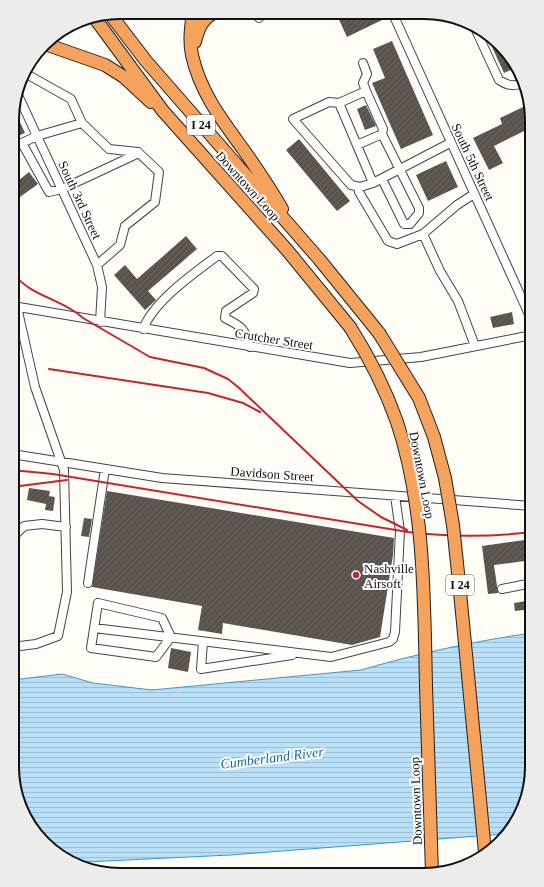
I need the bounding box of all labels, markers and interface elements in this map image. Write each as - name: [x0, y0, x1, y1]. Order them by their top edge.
- road number: I 24: [187, 115, 215, 135]
- street label: South 5th Street: [448, 121, 498, 203]
- street label: Downtown Loop: [213, 148, 283, 224]
- street label: South 3rd Street: [55, 159, 105, 242]
- street label: Crutcher Street: [234, 325, 315, 353]
- street label: Downtown Loop: [406, 430, 438, 520]
- street label: Davidson Street: [230, 464, 315, 484]
- place label: Nashville Airsoft: [364, 561, 414, 591]
- marker: Nashville Airsoft: [351, 570, 361, 580]
- road number: I 24: [446, 575, 474, 595]
- water label: Cumberland River: [220, 744, 325, 772]
- street label: Downtown Loop: [407, 757, 425, 845]

